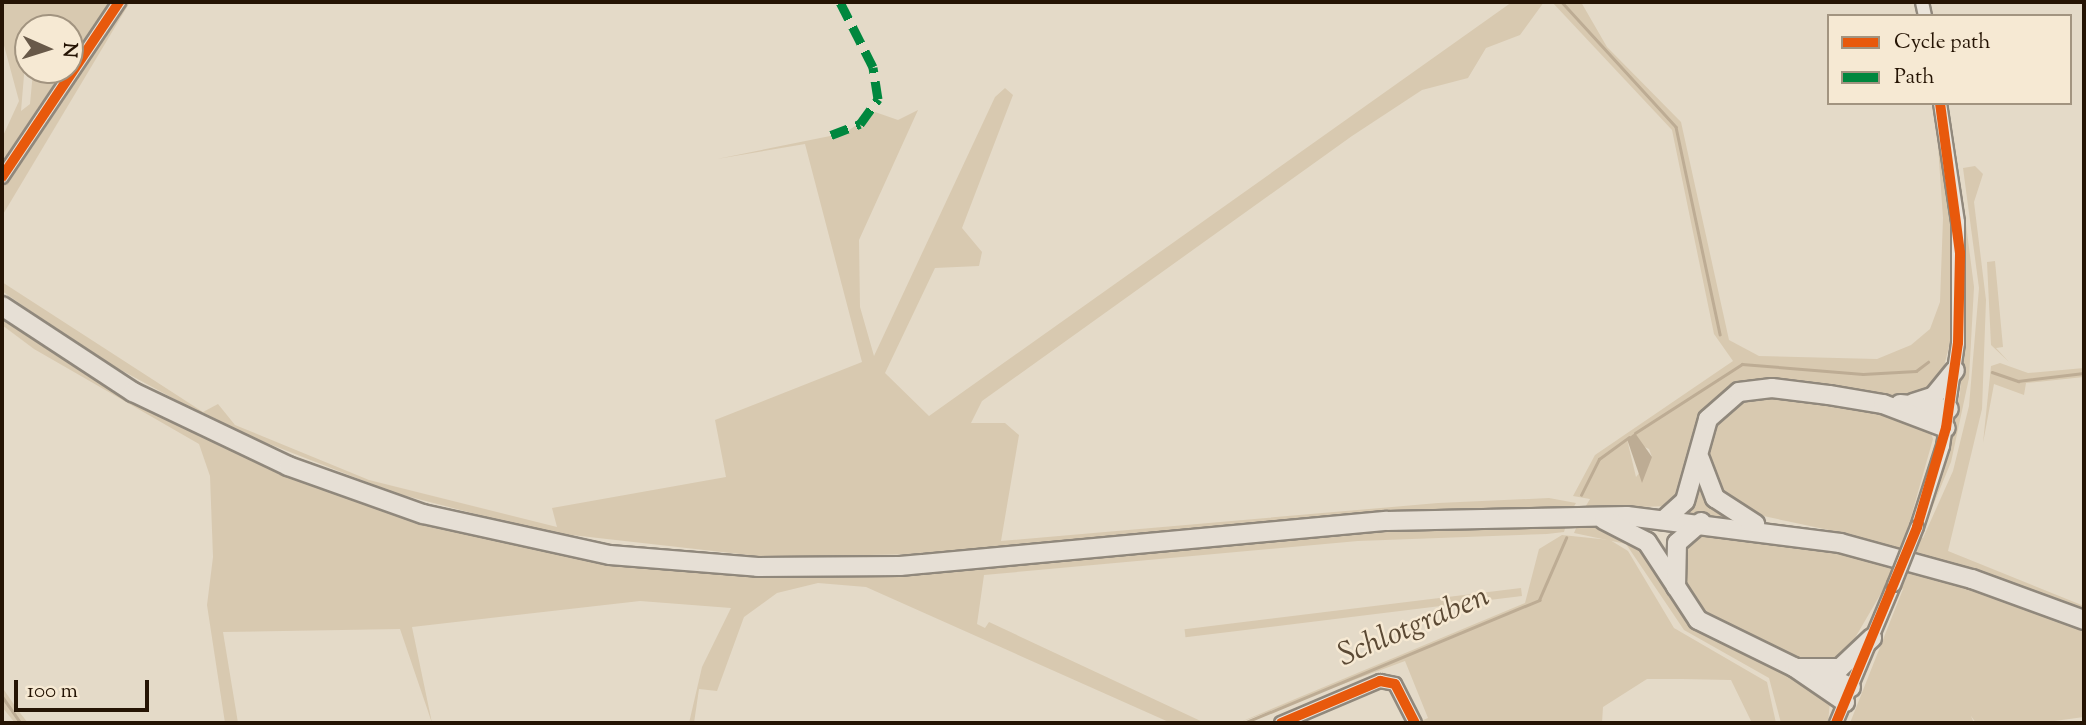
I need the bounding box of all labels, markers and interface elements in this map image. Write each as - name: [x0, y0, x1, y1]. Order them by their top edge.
- north arrow: [14, 14, 84, 84]
- legend: [1827, 14, 2072, 105]
- text: Cycle path: [1894, 28, 1991, 58]
- text: N: [55, 42, 82, 58]
- text: Path: [1894, 63, 1935, 93]
- water label: Schlotgraben: [1333, 578, 1495, 676]
- scale bar: [18, 666, 152, 710]
- text: 100 m: [27, 677, 78, 707]

